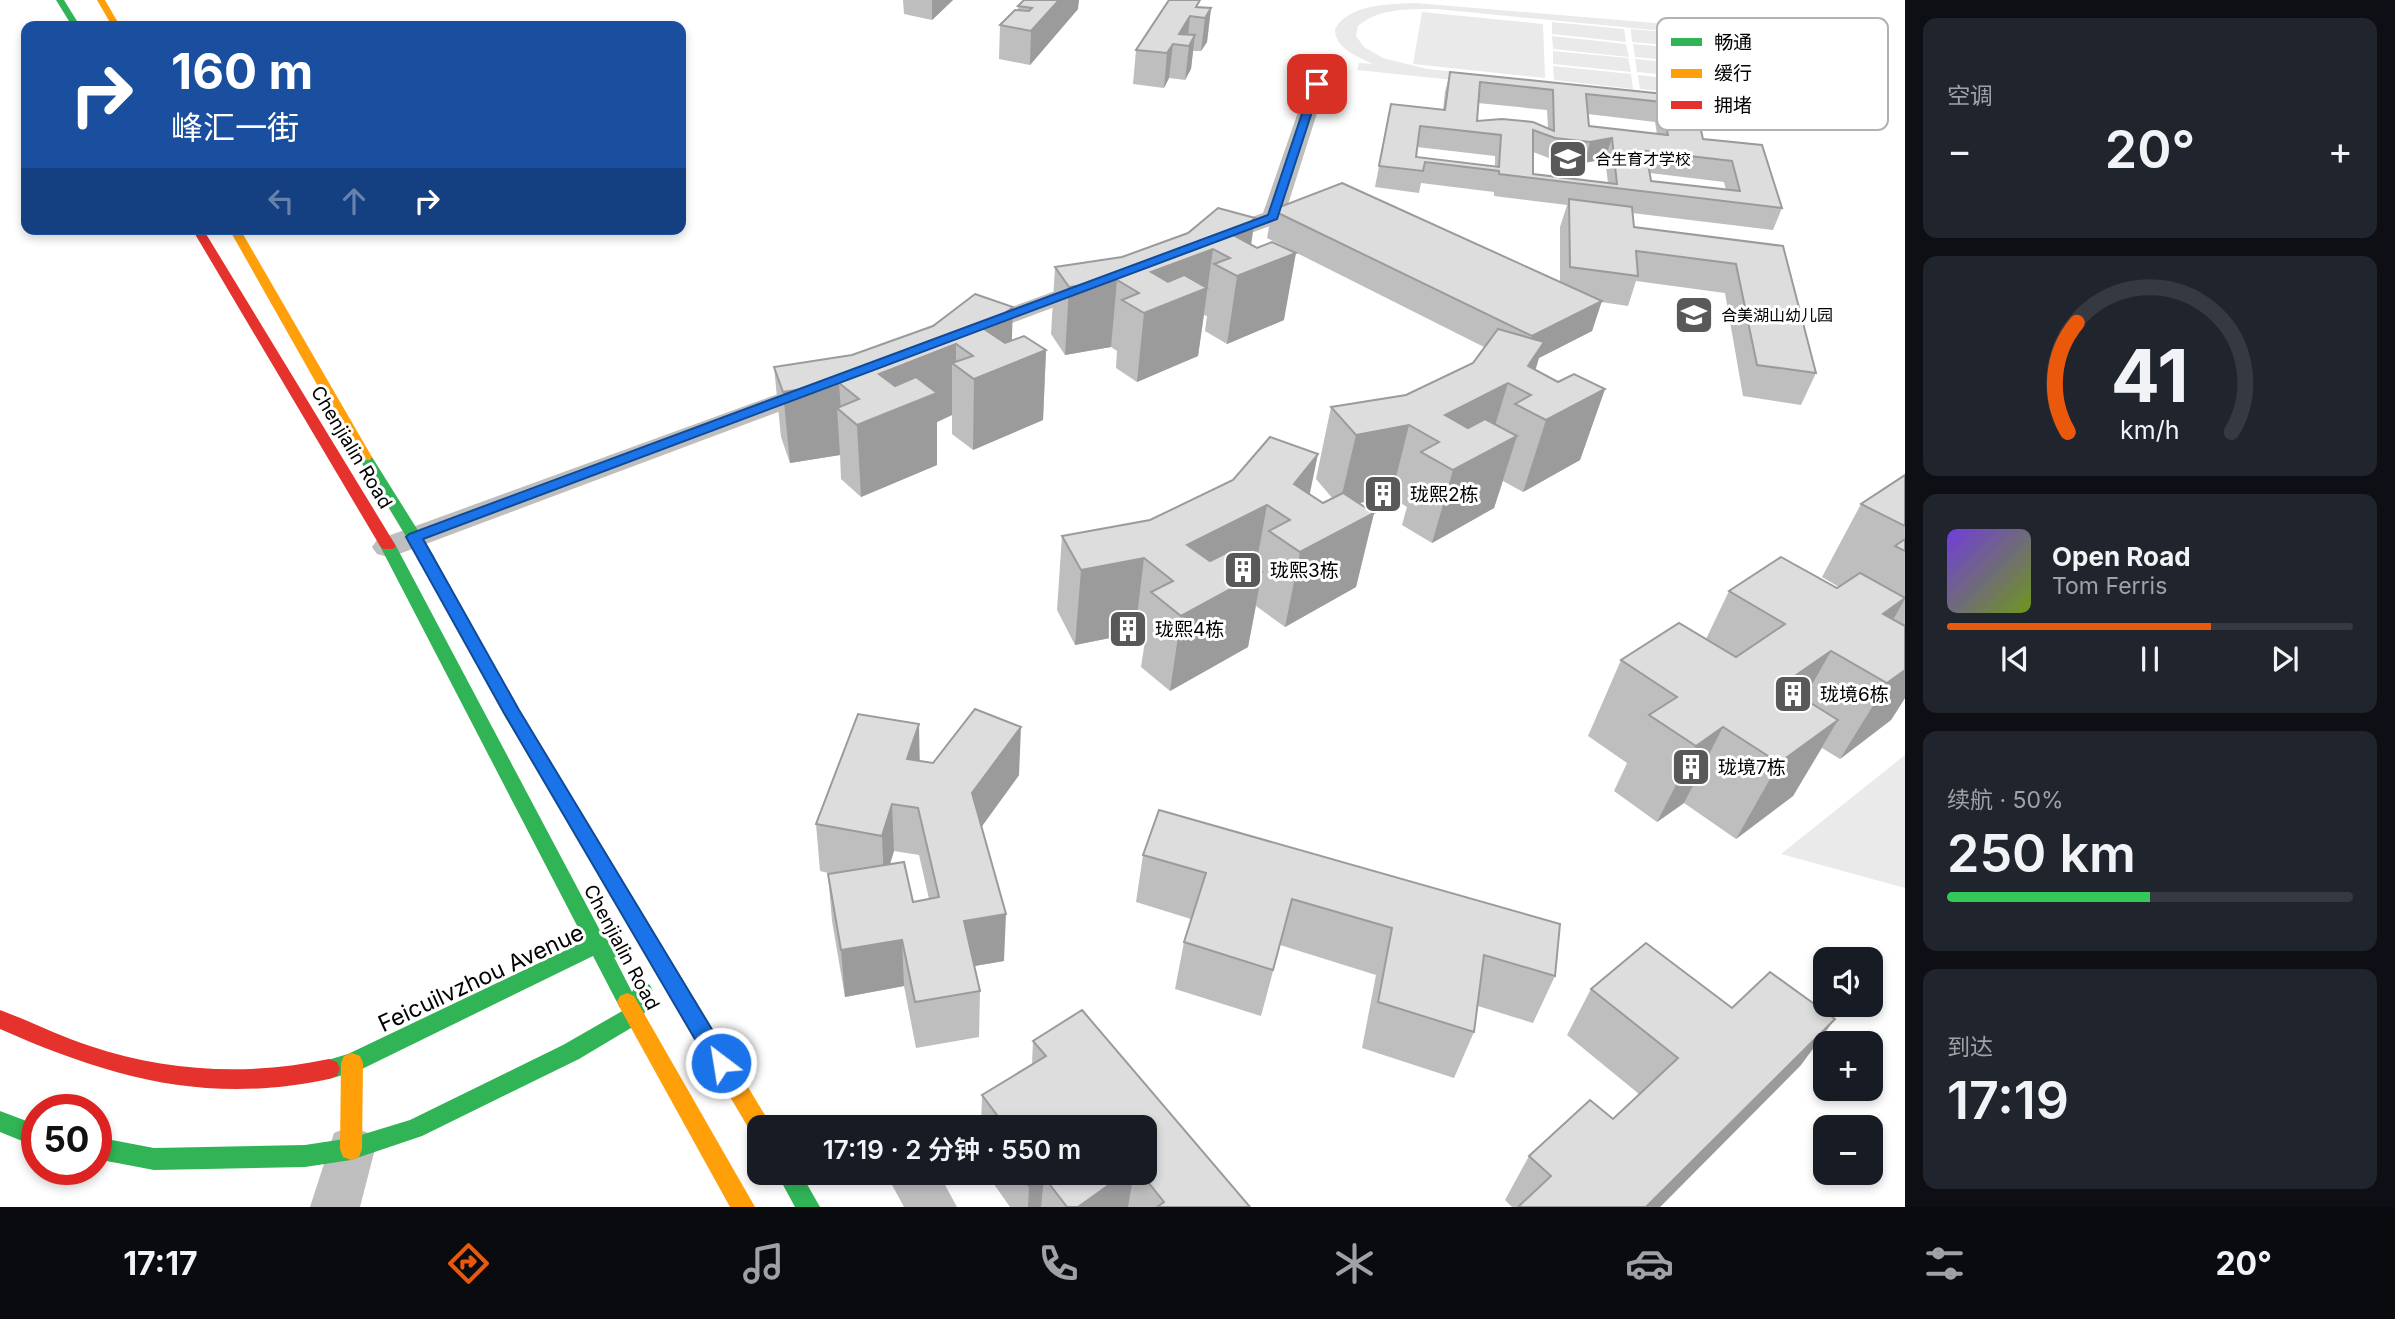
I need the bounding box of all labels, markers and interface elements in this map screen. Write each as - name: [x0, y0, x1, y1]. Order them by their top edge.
- legend: [1657, 18, 1888, 130]
- text: 畅通: [1714, 31, 1752, 54]
- text: 160 m: [171, 42, 313, 101]
- icon: right: [56, 49, 147, 140]
- pin: [1287, 54, 1347, 114]
- text: 缓行: [1714, 62, 1752, 85]
- icon: arrive: [1298, 65, 1336, 103]
- text: 空调: [1947, 82, 1993, 110]
- text: 拥堵: [1714, 94, 1752, 117]
- text: 峰汇一街: [171, 108, 299, 147]
- text: 20°: [2105, 118, 2195, 181]
- text: −: [1947, 127, 1972, 173]
- text: +: [2328, 127, 2353, 173]
- school or university icon: 合生育才学校: [1547, 138, 1589, 180]
- place label: 合生育才学校: [1595, 149, 1691, 169]
- icon: left: [262, 182, 300, 220]
- icon: ahead: [335, 182, 373, 220]
- icon: right: [408, 182, 446, 220]
- school or university icon: 合美湖山幼儿园: [1673, 294, 1715, 336]
- place label: 合美湖山幼儿园: [1721, 305, 1833, 325]
- text: 41: [2111, 331, 2189, 420]
- street label: Chenjialin Road: [306, 382, 397, 513]
- text: km/h: [2120, 414, 2180, 444]
- building icon: 珑熙2栋: [1362, 473, 1404, 515]
- place label: 珑熙2栋: [1410, 483, 1479, 506]
- text: Open Road: [2052, 541, 2191, 572]
- building icon: 珑熙3栋: [1222, 549, 1264, 591]
- place label: 珑熙3栋: [1270, 559, 1339, 582]
- text: Tom Ferris: [2052, 572, 2167, 600]
- building icon: 珑熙4栋: [1107, 608, 1149, 650]
- place label: 珑熙4栋: [1155, 618, 1224, 641]
- icon: previous: [1996, 640, 2034, 678]
- icon: pause: [2131, 640, 2169, 678]
- icon: next: [2266, 640, 2304, 678]
- building icon: 珑境6栋: [1772, 673, 1814, 715]
- place label: 珑境6栋: [1820, 683, 1889, 706]
- building icon: 珑境7栋: [1670, 746, 1712, 788]
- place label: 珑境7栋: [1718, 756, 1786, 779]
- text: 续航 · 50%: [1947, 786, 2064, 814]
- text: 250 km: [1947, 822, 2136, 885]
- street label: Chenjialin Road: [579, 881, 664, 1014]
- street label: Feicuilvzhou Avenue: [374, 918, 588, 1038]
- map controls: [1813, 947, 1883, 1185]
- button: sound: [1813, 947, 1883, 1017]
- position arrow: [684, 1026, 758, 1100]
- button: +: [1813, 1031, 1883, 1101]
- text: 到达: [1947, 1033, 1993, 1061]
- text: 17:19: [1947, 1069, 2069, 1132]
- speed limit sign: 50: [21, 1094, 112, 1185]
- button: −: [1813, 1115, 1883, 1185]
- text: 17:19 · 2 分钟 · 550 m: [823, 1134, 1081, 1165]
- icon: directions: [444, 1239, 493, 1288]
- icon: music: [739, 1239, 788, 1288]
- icon: phone: [1034, 1239, 1083, 1288]
- icon: climate: [1330, 1239, 1379, 1288]
- icon: car: [1625, 1239, 1674, 1288]
- icon: filters: [1920, 1239, 1969, 1288]
- text: 17:17: [123, 1244, 198, 1283]
- text: 20°: [2215, 1244, 2272, 1283]

